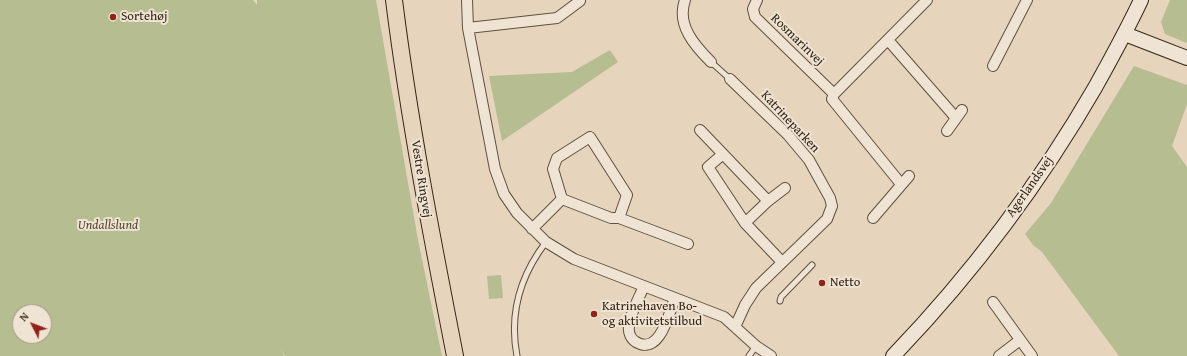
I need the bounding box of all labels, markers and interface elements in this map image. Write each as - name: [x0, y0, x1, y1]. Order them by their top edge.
- place label: Sortehøj: [121, 9, 167, 25]
- street label: Rosmarinvej: [767, 11, 827, 69]
- marker: Sortehøj: [108, 12, 118, 22]
- street label: Katrineparken: [757, 88, 823, 156]
- street label: Vestre Ringvej: [407, 139, 435, 219]
- street label: Agerlandsvej: [1003, 154, 1057, 220]
- park label: Undallslund: [78, 218, 138, 234]
- place label: Netto: [830, 275, 860, 291]
- marker: Netto: [817, 278, 827, 288]
- place label: Katrinehaven Bo- og aktivitetstilbud: [602, 299, 702, 330]
- north arrow: [12, 304, 52, 344]
- text: N: [15, 309, 32, 325]
- marker: Katrinehaven Bo- og aktivitetstilbud: [589, 309, 599, 319]

